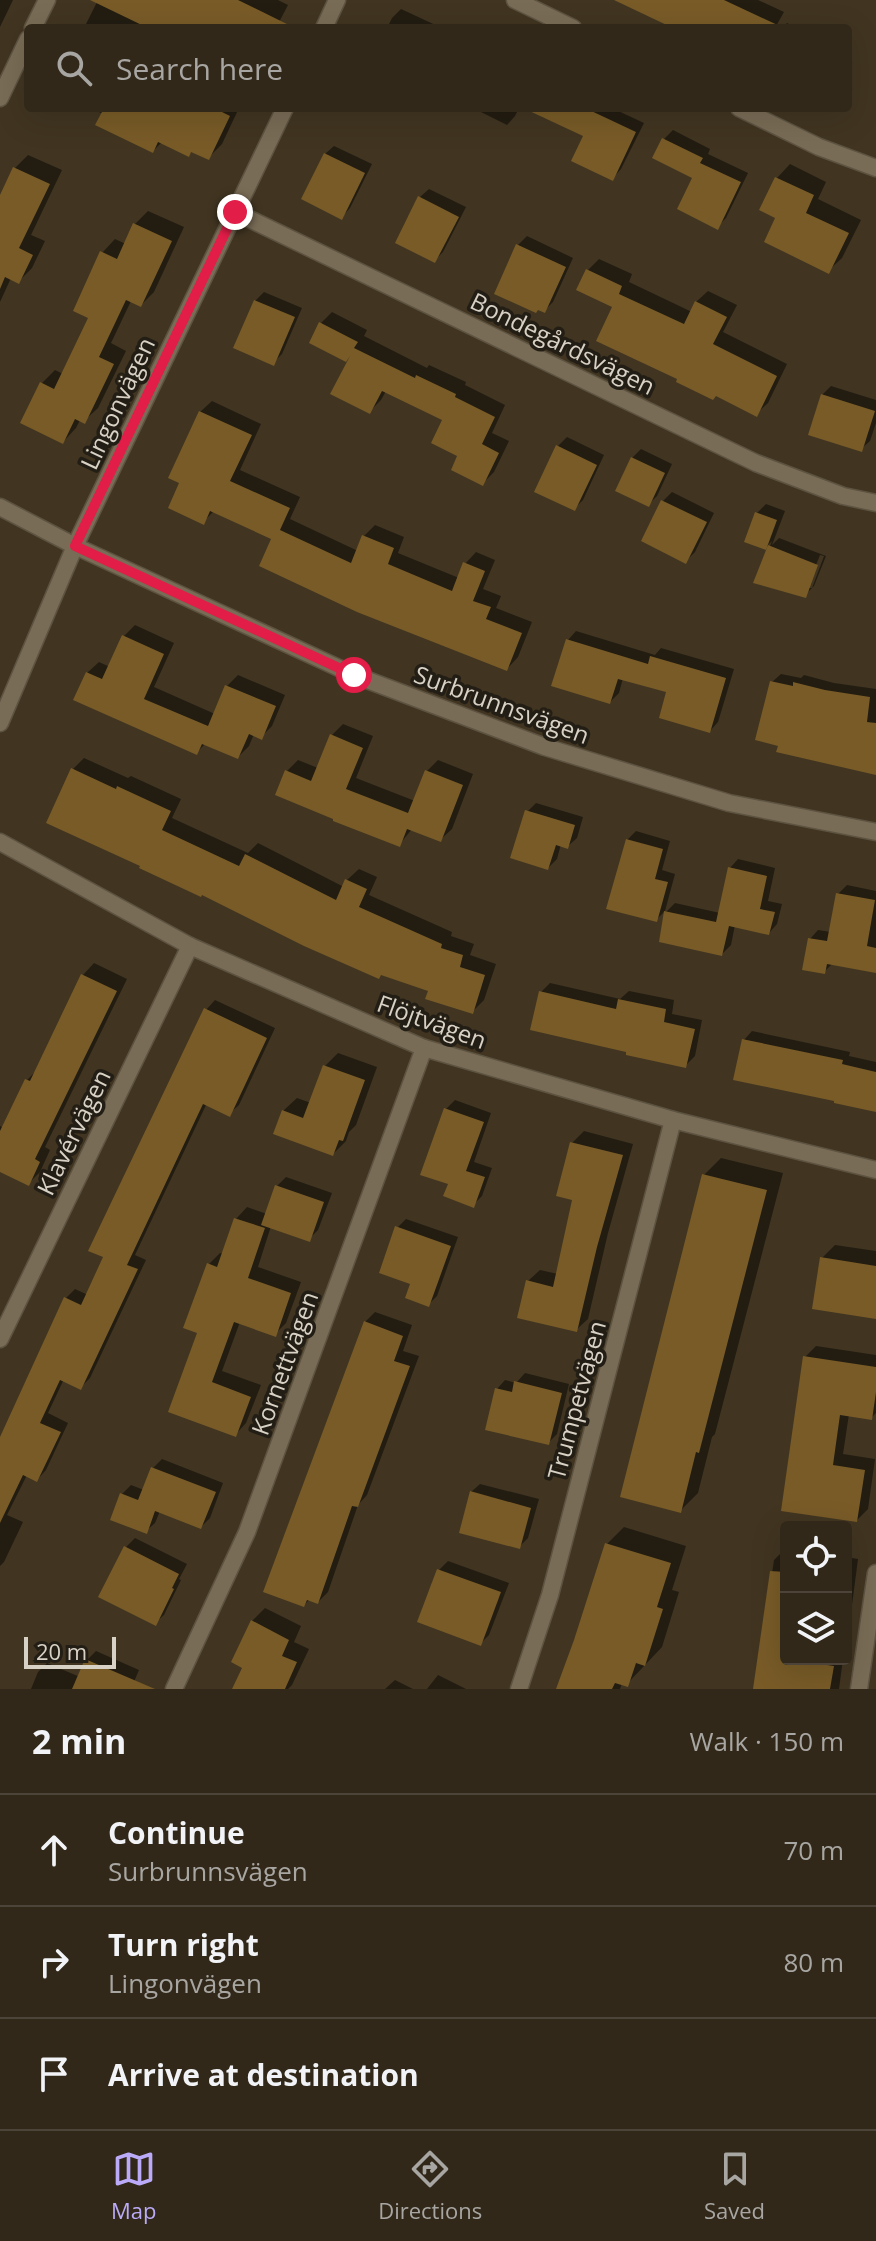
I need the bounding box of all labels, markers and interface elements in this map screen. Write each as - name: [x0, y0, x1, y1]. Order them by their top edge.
- search box: [24, 24, 852, 112]
- icon: search: [52, 46, 96, 90]
- text: Search here: [116, 48, 283, 89]
- route end: [217, 194, 253, 230]
- street label: Bondegårdsvägen: [465, 284, 661, 402]
- street label: Lingonvägen: [72, 332, 162, 474]
- route start: [336, 657, 372, 693]
- street label: Surbrunnsvägen: [410, 657, 594, 751]
- street label: Flöjtvägen: [373, 986, 491, 1056]
- street label: Klavérvägen: [28, 1064, 118, 1200]
- street label: Kornettvägen: [243, 1287, 325, 1439]
- street label: Trumpetvägen: [539, 1317, 613, 1483]
- map controls: [780, 1521, 852, 1665]
- button: locate: [780, 1521, 852, 1593]
- button: layers: [780, 1593, 852, 1665]
- scale bar: [24, 1633, 116, 1669]
- text: 20 m: [36, 1636, 87, 1666]
- text: 2 min: [32, 1718, 126, 1764]
- text: Walk · 150 m: [690, 1723, 844, 1759]
- text: Continue: [108, 1812, 245, 1853]
- icon: ahead: [32, 1828, 76, 1872]
- text: 70 m: [783, 1832, 844, 1868]
- text: Surbrunnsvägen: [108, 1853, 308, 1889]
- text: Turn right: [108, 1924, 259, 1965]
- icon: right: [32, 1940, 76, 1984]
- text: 80 m: [783, 1944, 844, 1980]
- text: Lingonvägen: [108, 1965, 262, 2001]
- icon: arrive: [32, 2052, 76, 2096]
- text: Arrive at destination: [108, 2054, 419, 2095]
- tab: Map: [111, 2147, 156, 2225]
- tab: Directions: [378, 2147, 482, 2225]
- tab: Saved: [704, 2147, 765, 2225]

